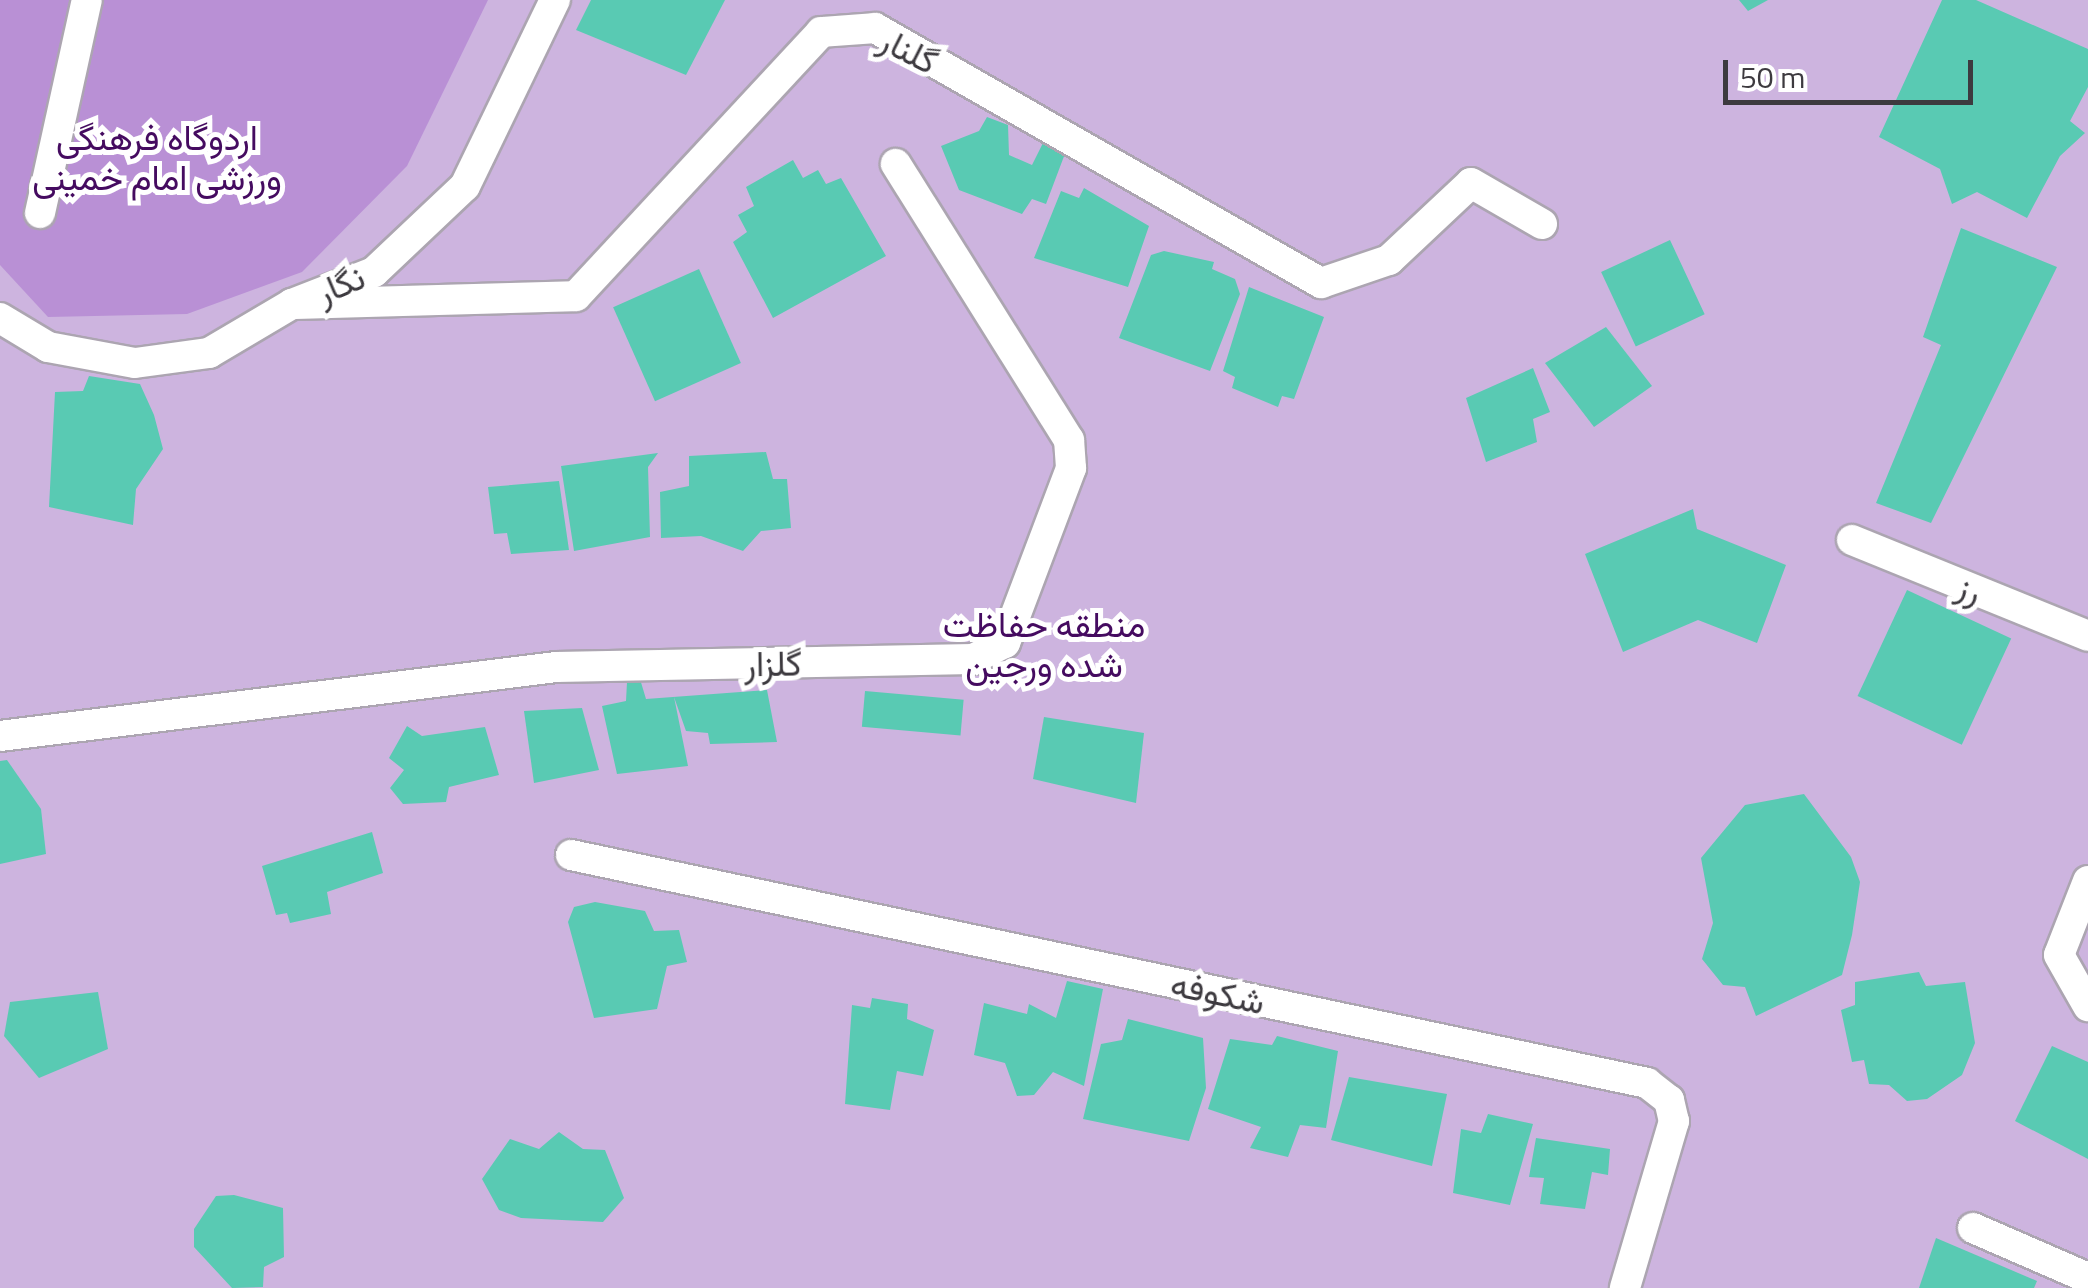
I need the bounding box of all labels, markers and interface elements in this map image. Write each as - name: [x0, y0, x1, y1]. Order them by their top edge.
- street label: گلنار: [873, 18, 945, 82]
- scale bar: [1728, 40, 1978, 102]
- text: 50 m: [1740, 54, 1805, 100]
- park label: اردوگاه فرهنگی ورزشی امام خمینی: [32, 116, 282, 198]
- street label: نگار: [309, 255, 371, 313]
- street label: رز: [1951, 564, 1989, 612]
- park label: منطقه حفاظت شده ورجین: [943, 603, 1145, 685]
- street label: گلزار: [744, 641, 802, 685]
- street label: شکوفه: [1167, 962, 1269, 1022]

